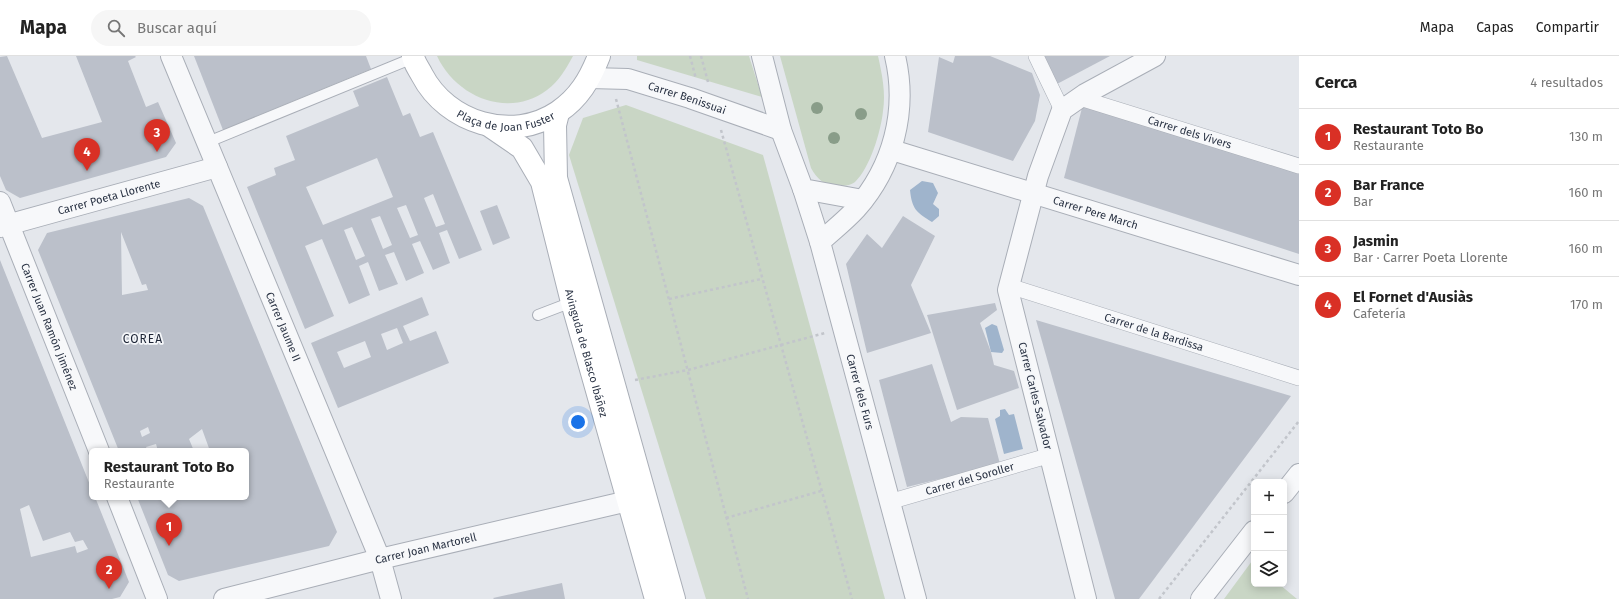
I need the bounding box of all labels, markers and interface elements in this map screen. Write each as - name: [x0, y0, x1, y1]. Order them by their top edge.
- search box: [91, 10, 371, 46]
- text: Mapa: [20, 16, 67, 39]
- icon: search: [105, 17, 127, 39]
- text: Buscar aquí: [137, 19, 217, 37]
- text: Mapa: [1420, 19, 1454, 36]
- text: Capas: [1476, 19, 1514, 36]
- text: Compartir: [1536, 19, 1599, 36]
- text: Cerca: [1315, 72, 1357, 93]
- text: 4 resultados: [1530, 75, 1603, 90]
- street label: Carrer Benissuai: [646, 79, 728, 117]
- street label: Plaça de Joan Fuster: [456, 104, 556, 118]
- text: Plaça de Joan Fuster: [455, 107, 558, 133]
- street label: Carrer dels Vivers: [1146, 113, 1233, 151]
- pin: 3: [144, 119, 170, 152]
- text: Restaurant Toto Bo: [1353, 120, 1484, 138]
- text: 1: [1325, 129, 1331, 144]
- text: 130 m: [1569, 129, 1603, 144]
- pin: 4: [74, 138, 100, 171]
- text: Restaurante: [1353, 138, 1424, 153]
- text: Bar France: [1353, 176, 1424, 194]
- street label: Carrer Poeta Llorente: [56, 177, 162, 217]
- text: 2: [1325, 185, 1331, 200]
- text: 160 m: [1569, 185, 1603, 200]
- street label: Carrer Pere March: [1051, 193, 1140, 232]
- text: Bar: [1353, 194, 1373, 209]
- text: Jasmin: [1353, 232, 1399, 250]
- text: 3: [1325, 241, 1331, 256]
- text: 160 m: [1569, 241, 1603, 256]
- text: Bar · Carrer Poeta Llorente: [1353, 250, 1508, 265]
- street label: Carrer Juan Ramón Jiménez: [18, 261, 81, 392]
- street label: Avinguda de Blasco Ibáñez: [562, 288, 611, 419]
- text: El Fornet d'Ausiàs: [1353, 288, 1473, 306]
- street label: Carrer Jaume II: [263, 290, 304, 363]
- text: 4: [1324, 297, 1332, 312]
- text: 170 m: [1570, 297, 1603, 312]
- text: Cafetería: [1353, 306, 1406, 321]
- street label: Carrer de la Bardissa: [1103, 310, 1205, 354]
- district label: COREA: [123, 332, 163, 346]
- street label: Carrer Carles Salvador: [1015, 341, 1055, 452]
- street label: Carrer dels Furs: [844, 352, 877, 431]
- your location: [568, 412, 588, 432]
- popup: [89, 448, 249, 500]
- text: Restaurant Toto Bo: [104, 458, 234, 476]
- street label: Carrer del Soroller: [924, 459, 1016, 498]
- text: Restaurante: [104, 476, 175, 491]
- map controls: [1251, 479, 1287, 587]
- button: +: [1251, 479, 1287, 515]
- pin: 1: [156, 513, 182, 546]
- button: −: [1251, 515, 1287, 551]
- street label: Carrer Joan Martorell: [374, 530, 478, 567]
- button: layers: [1251, 551, 1287, 587]
- pin: 2: [96, 556, 122, 589]

